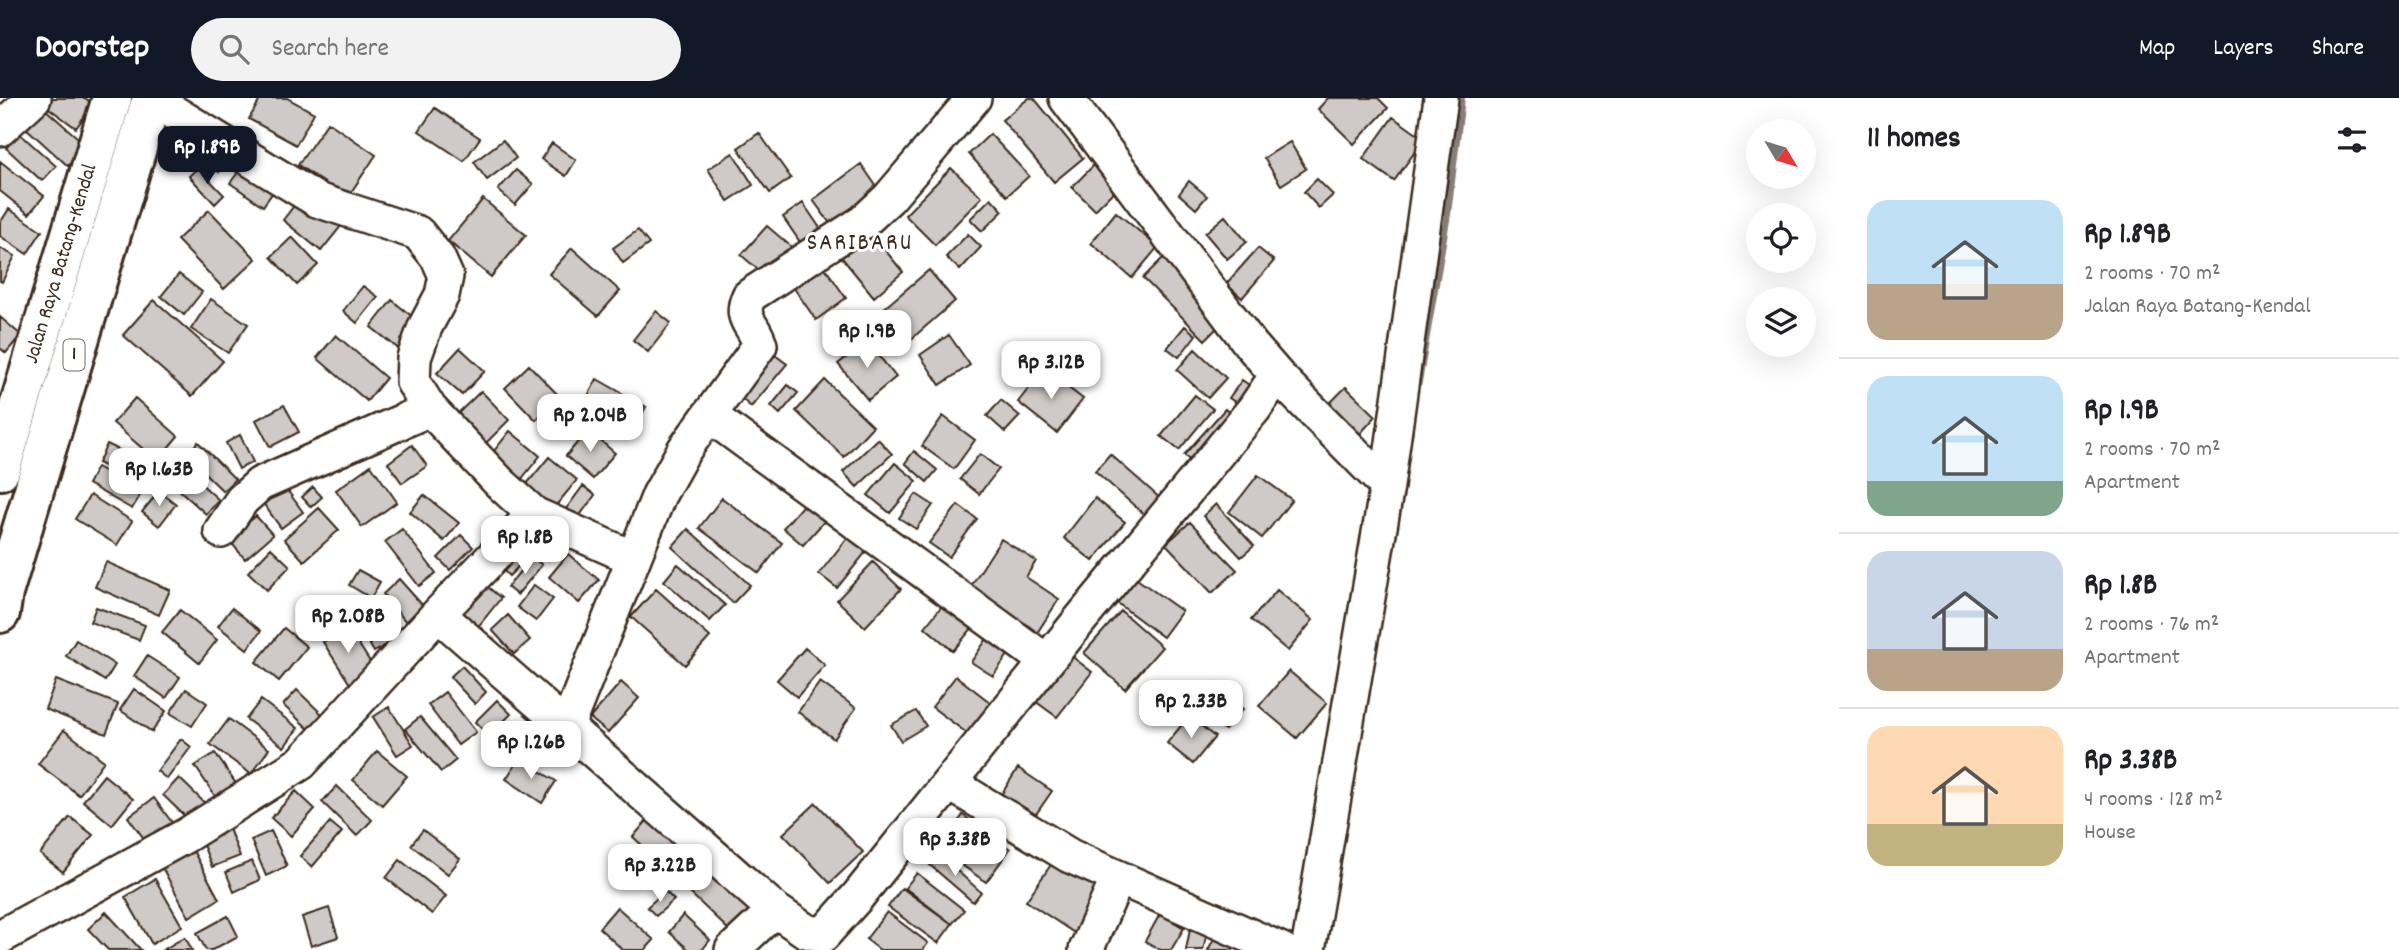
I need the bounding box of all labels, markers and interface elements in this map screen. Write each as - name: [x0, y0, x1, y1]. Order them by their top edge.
- search box: [191, 18, 681, 81]
- text: Doorstep: [35, 26, 149, 73]
- icon: search: [215, 30, 253, 68]
- text: Search here: [271, 31, 389, 68]
- text: Map: [2139, 32, 2175, 66]
- text: Layers: [2213, 32, 2274, 66]
- text: Share: [2312, 32, 2364, 66]
- north arrow: [1746, 119, 1816, 189]
- map controls: [1746, 119, 1816, 357]
- text: 11 homes: [1867, 119, 1961, 162]
- icon: filters: [2333, 121, 2371, 159]
- pin: Rp 1.89B: [135, 126, 279, 186]
- text: Rp 1.89B: [174, 132, 240, 165]
- street label: Jalan Raya Batang-Kendal: [18, 161, 106, 368]
- button: locate: [1746, 203, 1816, 273]
- text: Rp 1.89B: [2084, 215, 2171, 258]
- district label: SARIBARU: [807, 227, 913, 261]
- icon: home: [1923, 228, 2007, 312]
- text: 2 rooms · 70 m²: [2084, 258, 2220, 291]
- button: layers: [1746, 287, 1816, 357]
- text: Jalan Raya Batang-Kendal: [2084, 291, 2311, 324]
- pin: Rp 1.9B: [802, 310, 932, 370]
- text: Rp 1.9B: [838, 316, 896, 349]
- road number: 1: [64, 340, 84, 370]
- pin: Rp 3.12B: [979, 342, 1123, 401]
- text: Rp 3.12B: [1017, 347, 1085, 380]
- text: Rp 1.9B: [2084, 391, 2159, 434]
- pin: Rp 2.04B: [518, 394, 662, 454]
- text: Rp 2.04B: [553, 400, 627, 433]
- icon: home: [1923, 404, 2007, 488]
- text: 2 rooms · 70 m²: [2084, 434, 2220, 467]
- pin: Rp 1.63B: [87, 448, 231, 508]
- text: Rp 1.63B: [125, 454, 193, 487]
- text: Apartment: [2084, 467, 2180, 500]
- pin: Rp 1.8B: [460, 517, 590, 576]
- text: Rp 1.8B: [497, 522, 553, 555]
- text: Rp 1.8B: [2084, 566, 2157, 609]
- icon: home: [1923, 579, 2007, 663]
- pin: Rp 2.08B: [276, 596, 420, 655]
- text: Rp 2.08B: [311, 601, 385, 634]
- text: 2 rooms · 76 m²: [2084, 609, 2219, 642]
- text: Apartment: [2084, 642, 2180, 675]
- pin: Rp 2.33B: [1119, 680, 1263, 740]
- text: Rp 2.33B: [1155, 686, 1227, 719]
- pin: Rp 1.26B: [459, 722, 603, 781]
- text: Rp 1.26B: [497, 727, 565, 760]
- text: Rp 3.38B: [2084, 741, 2177, 784]
- icon: home: [1923, 754, 2007, 838]
- text: 4 rooms · 128 m²: [2084, 784, 2223, 817]
- text: House: [2084, 817, 2136, 850]
- pin: Rp 3.38B: [883, 818, 1027, 878]
- text: Rp 3.38B: [919, 824, 991, 857]
- pin: Rp 3.22B: [588, 844, 732, 904]
- text: Rp 3.22B: [624, 850, 696, 883]

